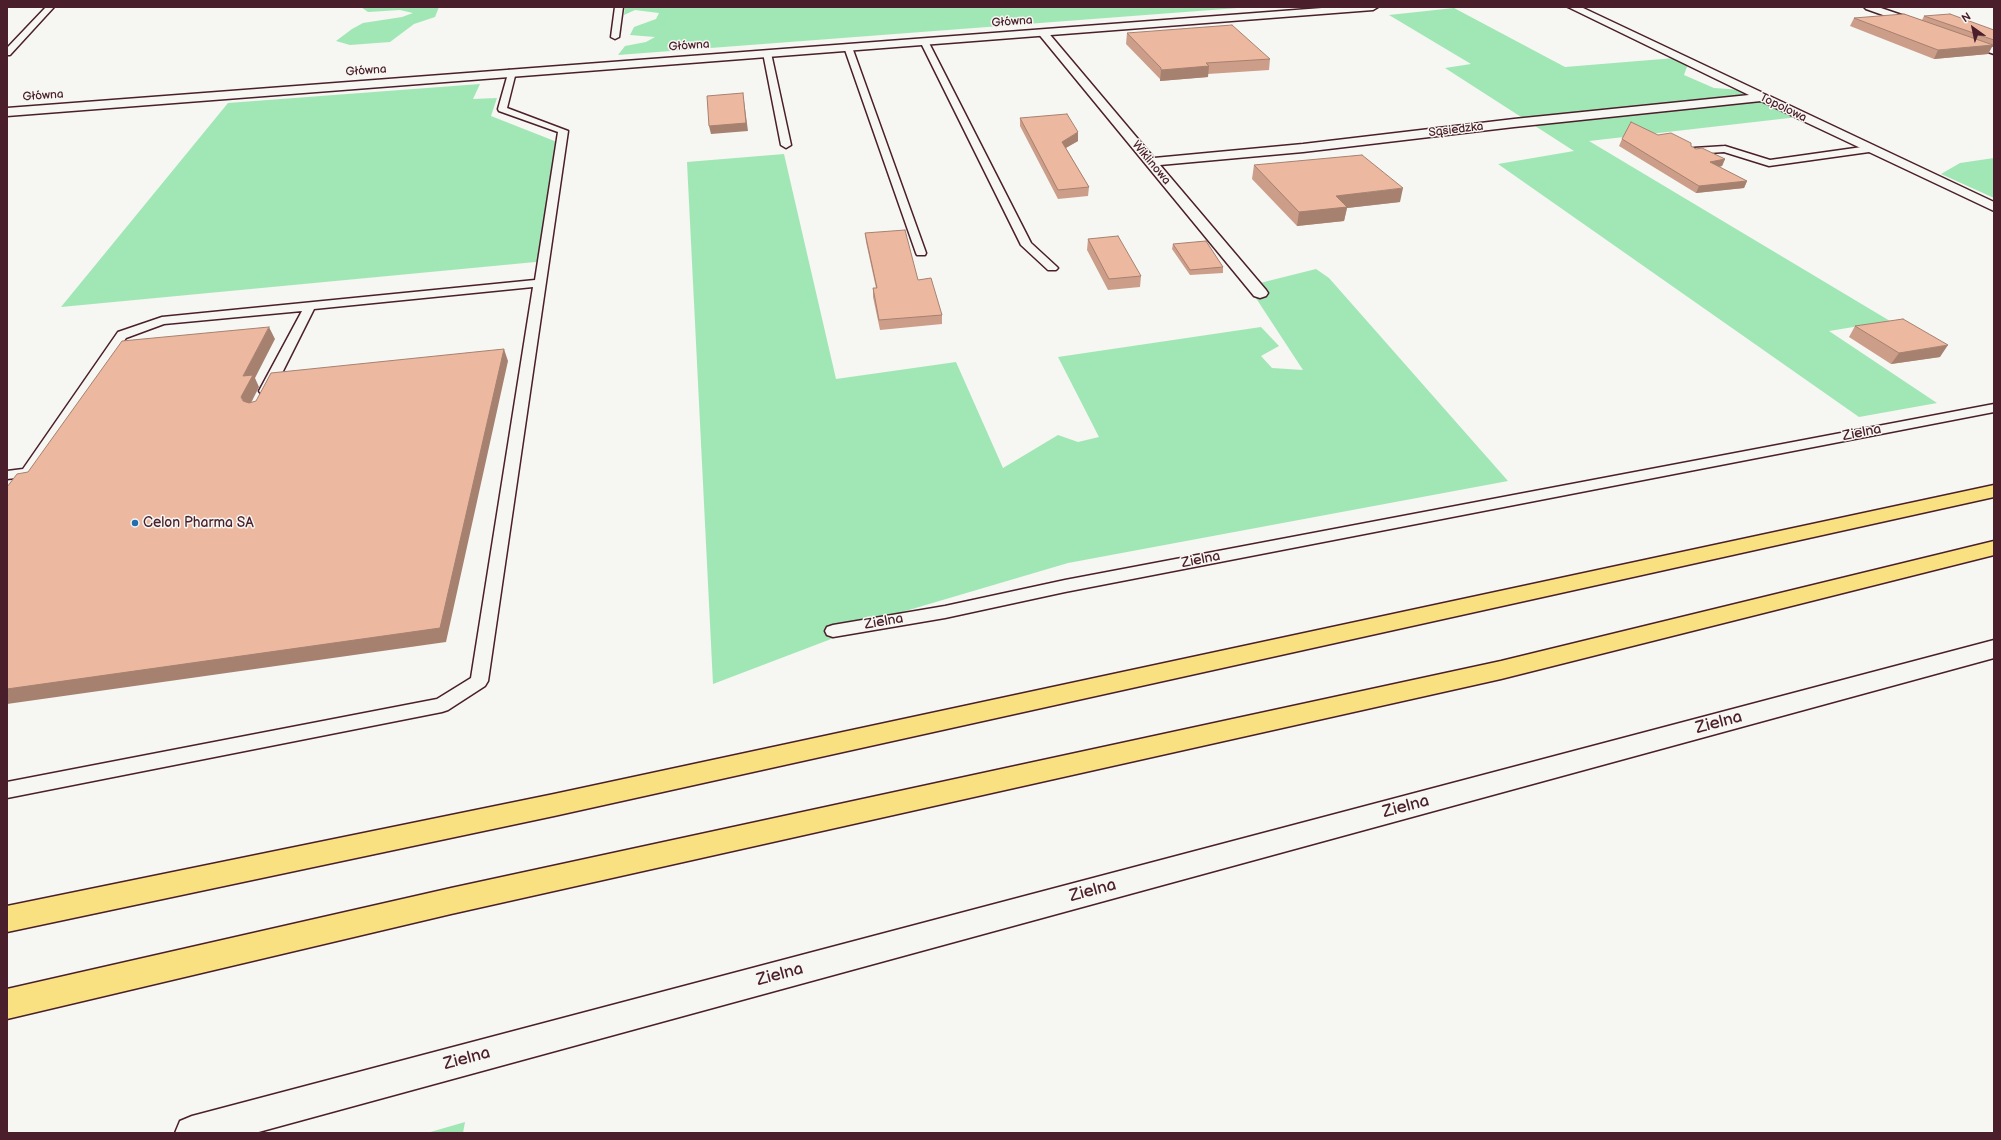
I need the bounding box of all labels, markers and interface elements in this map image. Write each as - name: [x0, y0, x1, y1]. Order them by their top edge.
- north arrow: [1953, 8, 1993, 48]
- text: N: [1959, 10, 1973, 25]
- street label: Główna: [991, 13, 1033, 31]
- street label: Główna: [668, 37, 710, 55]
- street label: Główna: [345, 62, 387, 80]
- street label: Główna: [22, 87, 64, 105]
- street label: Topolowa: [1757, 90, 1809, 126]
- street label: Sąsiedzka: [1428, 120, 1484, 140]
- street label: Wiklinowa: [1129, 138, 1173, 188]
- street label: Zielna: [1841, 421, 1883, 445]
- place label: Celon Pharma SA: [143, 515, 254, 531]
- marker: Celon Pharma SA: [130, 518, 140, 528]
- street label: Zielna: [1180, 548, 1222, 572]
- street label: Zielna: [863, 610, 905, 634]
- street label: Zielna: [1693, 707, 1745, 739]
- street label: Zielna: [1380, 791, 1432, 823]
- street label: Zielna: [1067, 875, 1119, 907]
- street label: Zielna: [754, 959, 806, 991]
- street label: Zielna: [441, 1043, 493, 1075]

